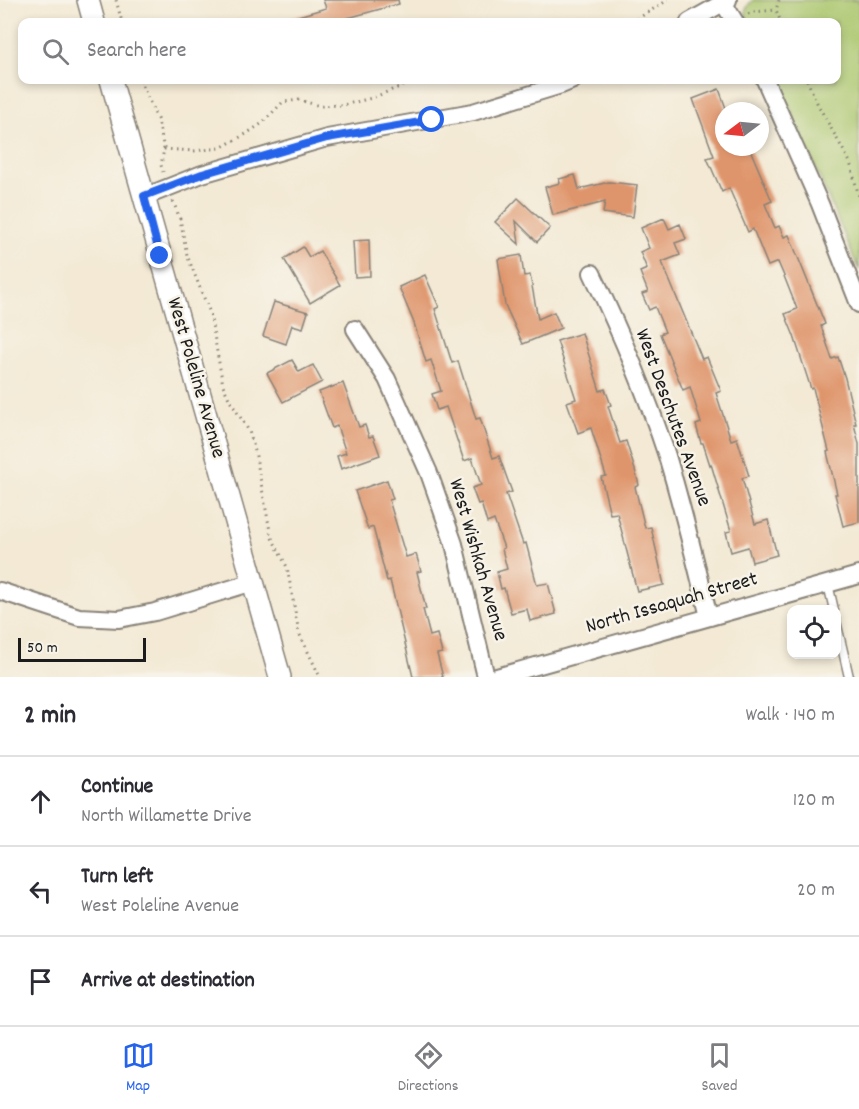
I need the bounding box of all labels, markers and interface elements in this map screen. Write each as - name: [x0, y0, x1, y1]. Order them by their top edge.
- search box: [18, 18, 841, 84]
- icon: search: [39, 35, 72, 68]
- text: Search here: [87, 36, 186, 67]
- north arrow: [715, 102, 769, 156]
- route start: [418, 106, 444, 132]
- route end: [146, 242, 172, 268]
- street label: West Poleline Avenue: [158, 294, 232, 462]
- street label: West Deschutes Avenue: [626, 325, 718, 511]
- street label: West Wishkah Avenue: [440, 475, 514, 645]
- street label: North Issaquah Street: [583, 565, 762, 643]
- map controls: [787, 605, 841, 659]
- button: locate: [787, 605, 841, 659]
- scale bar: [18, 635, 146, 662]
- text: 50 m: [27, 637, 58, 660]
- text: 2 min: [24, 698, 76, 735]
- text: Walk · 140 m: [746, 702, 835, 730]
- text: Continue: [81, 772, 153, 803]
- icon: ahead: [24, 785, 57, 818]
- text: 120 m: [793, 787, 835, 815]
- text: North Willamette Drive: [81, 803, 252, 831]
- text: Turn left: [81, 862, 153, 893]
- icon: left: [24, 875, 57, 908]
- text: 20 m: [797, 877, 835, 905]
- text: West Poleline Avenue: [81, 893, 239, 921]
- icon: arrive: [24, 965, 57, 998]
- text: Arrive at destination: [81, 966, 255, 997]
- tab: Map: [122, 1039, 155, 1098]
- tab: Directions: [398, 1039, 458, 1098]
- tab: Saved: [702, 1039, 737, 1098]

